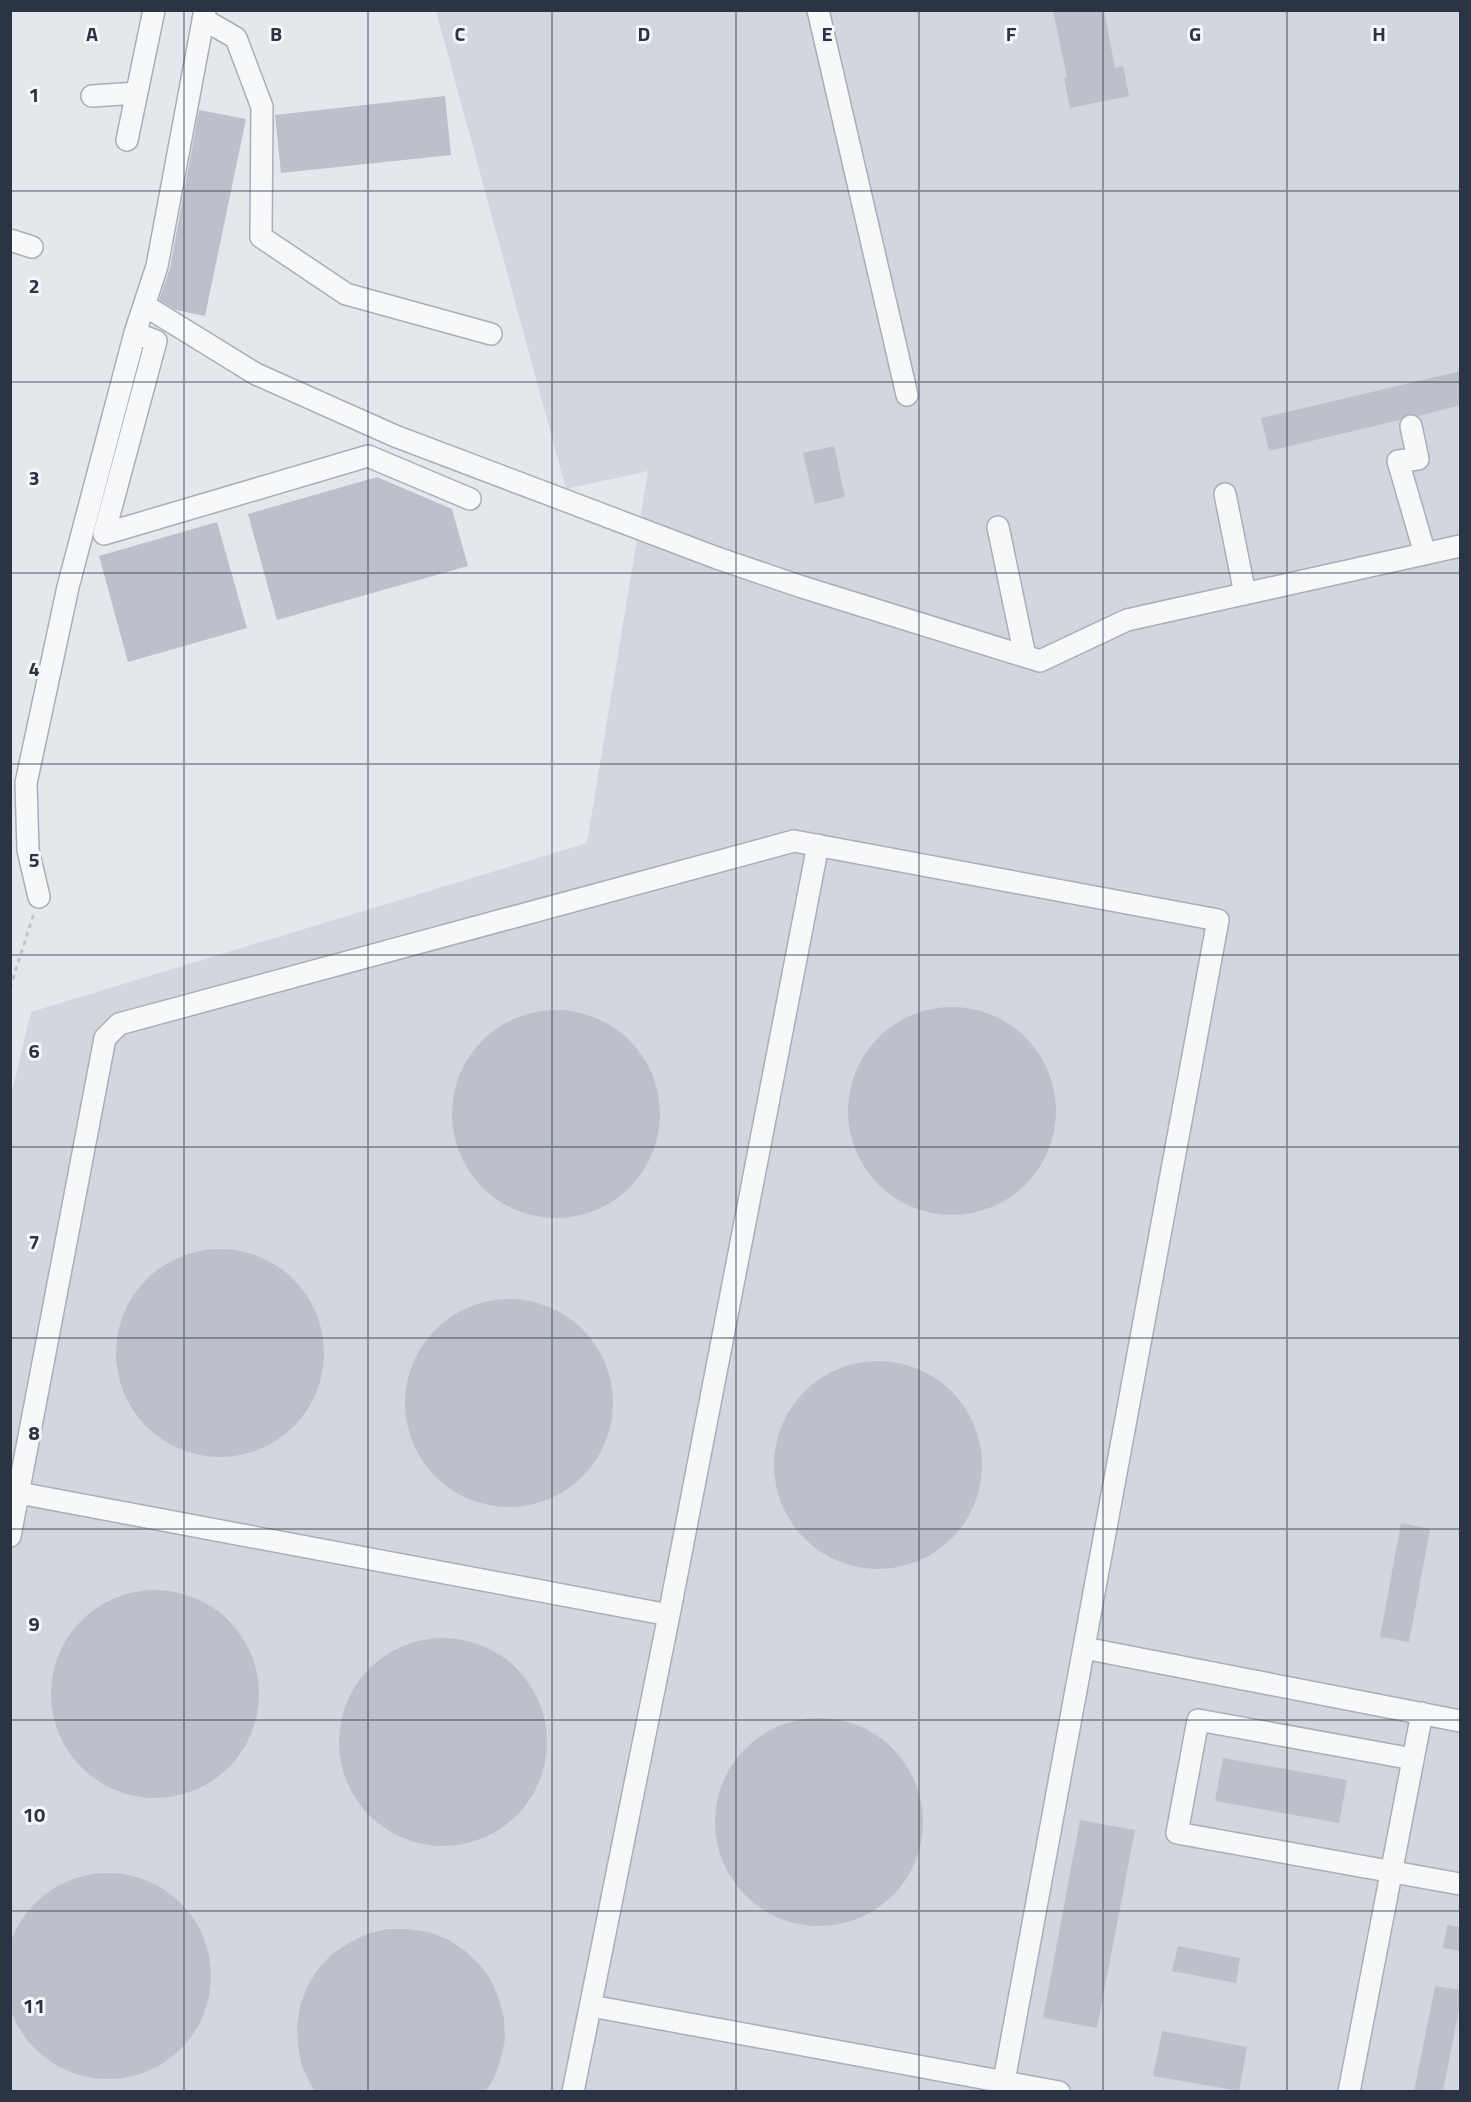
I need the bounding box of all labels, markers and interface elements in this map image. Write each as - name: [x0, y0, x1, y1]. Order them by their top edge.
- text: A: [86, 18, 98, 49]
- text: B: [270, 18, 282, 49]
- text: C: [455, 18, 466, 49]
- text: D: [638, 18, 650, 49]
- text: E: [821, 18, 833, 49]
- text: F: [1006, 18, 1017, 49]
- text: G: [1189, 18, 1201, 49]
- text: H: [1372, 18, 1386, 49]
- text: 1: [28, 79, 40, 110]
- text: 2: [28, 270, 40, 301]
- text: 3: [28, 462, 40, 493]
- text: 4: [28, 653, 40, 684]
- text: 5: [28, 844, 40, 875]
- text: 6: [28, 1035, 40, 1066]
- text: 7: [28, 1226, 40, 1257]
- text: 8: [28, 1417, 40, 1448]
- text: 9: [28, 1608, 40, 1639]
- text: 10: [23, 1799, 45, 1830]
- text: 11: [23, 1990, 45, 2021]

